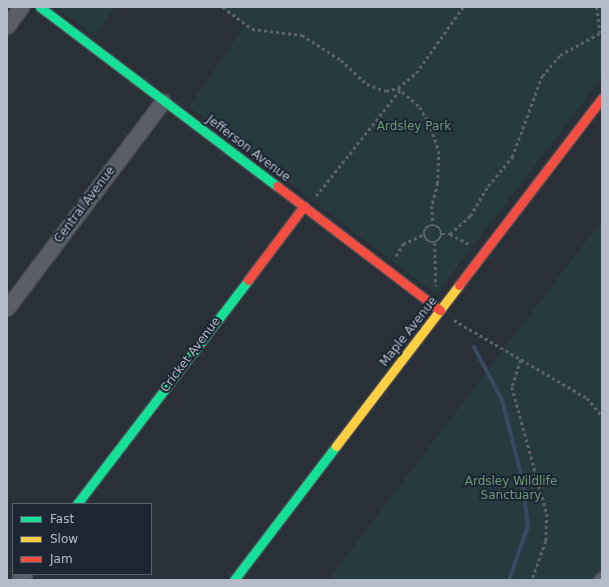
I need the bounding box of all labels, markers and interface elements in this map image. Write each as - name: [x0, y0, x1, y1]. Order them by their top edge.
- street label: Jefferson Avenue: [203, 113, 293, 185]
- park label: Ardsley Park: [377, 120, 451, 134]
- street label: Central Avenue: [52, 164, 118, 246]
- street label: Maple Avenue: [377, 294, 441, 370]
- street label: Cricket Avenue: [158, 315, 224, 395]
- park label: Ardsley Wildlife Sanctuary: [465, 475, 557, 503]
- legend: [12, 503, 152, 575]
- text: Fast: [50, 512, 74, 526]
- text: Slow: [50, 532, 78, 546]
- text: Jam: [50, 552, 73, 566]

